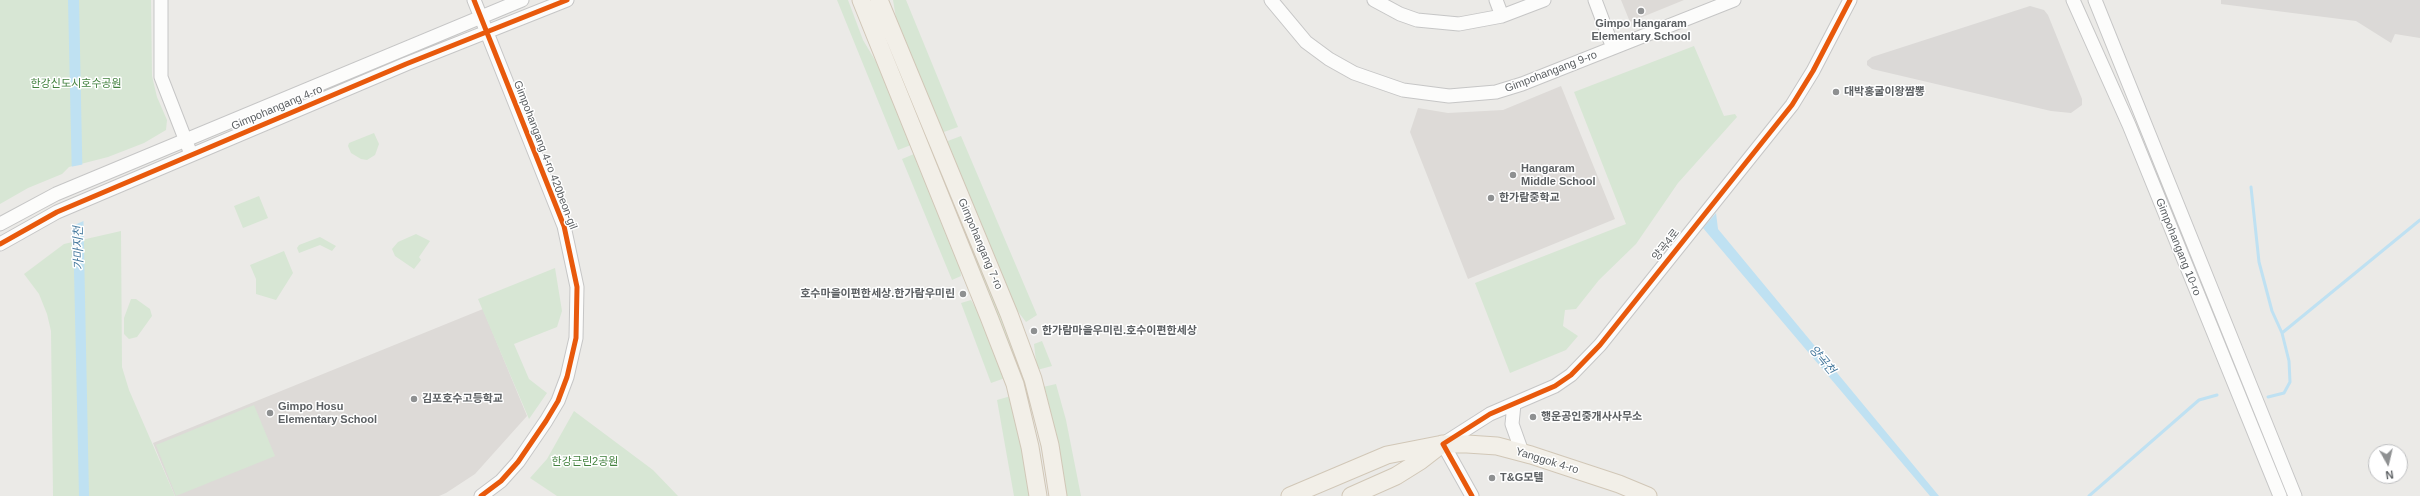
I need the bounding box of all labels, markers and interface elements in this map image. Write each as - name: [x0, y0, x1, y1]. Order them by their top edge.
- marker: Gimpo Hangaram Elementary School: [1636, 6, 1646, 16]
- place label: Gimpo Hangaram Elementary School: [1591, 17, 1691, 43]
- street label: Gimpohangang 9-ro: [1503, 48, 1599, 96]
- park label: 한강신도시호수공원: [30, 77, 122, 91]
- street label: Gimpohangang 4-ro 420beon-gil: [510, 79, 580, 231]
- street label: Gimpohangang 4-ro: [229, 83, 325, 133]
- place label: 대박홍굴이왕짬뽕: [1844, 85, 1925, 99]
- marker: 대박홍굴이왕짬뽕: [1831, 87, 1841, 97]
- place label: Hangaram Middle School: [1521, 162, 1596, 188]
- marker: Hangaram Middle School: [1508, 170, 1518, 180]
- place label: 한가람중학교: [1499, 191, 1560, 205]
- marker: 한가람중학교: [1486, 193, 1496, 203]
- street label: Gimpohangang 7-ro: [955, 196, 1005, 292]
- street label: Gimpohangang 10-ro: [2152, 196, 2204, 298]
- water label: 가마지천: [71, 226, 87, 270]
- street label: 양곡4로: [1650, 227, 1682, 263]
- place label: 호수마을이편한세상.한가람우미린: [800, 287, 955, 301]
- marker: 호수마을이편한세상.한가람우미린: [958, 289, 968, 299]
- place label: 한가람마을우미린.호수이편한세상: [1042, 324, 1197, 338]
- marker: 한가람마을우미린.호수이편한세상: [1029, 326, 1039, 336]
- water label: 양곡천: [1806, 343, 1838, 377]
- place label: 김포호수고등학교: [422, 392, 503, 406]
- marker: 김포호수고등학교: [409, 394, 419, 404]
- place label: Gimpo Hosu Elementary School: [278, 400, 377, 426]
- marker: Gimpo Hosu Elementary School: [265, 408, 275, 418]
- place label: 행운공인중개사사무소: [1541, 410, 1642, 424]
- marker: 행운공인중개사사무소: [1528, 412, 1538, 422]
- north arrow: [2368, 444, 2408, 484]
- street label: Yanggok 4-ro: [1514, 445, 1580, 477]
- park label: 한강근린2공원: [552, 455, 618, 469]
- text: N: [2385, 468, 2394, 481]
- place label: T&G모텔: [1500, 471, 1543, 485]
- marker: T&G모텔: [1487, 473, 1497, 483]

